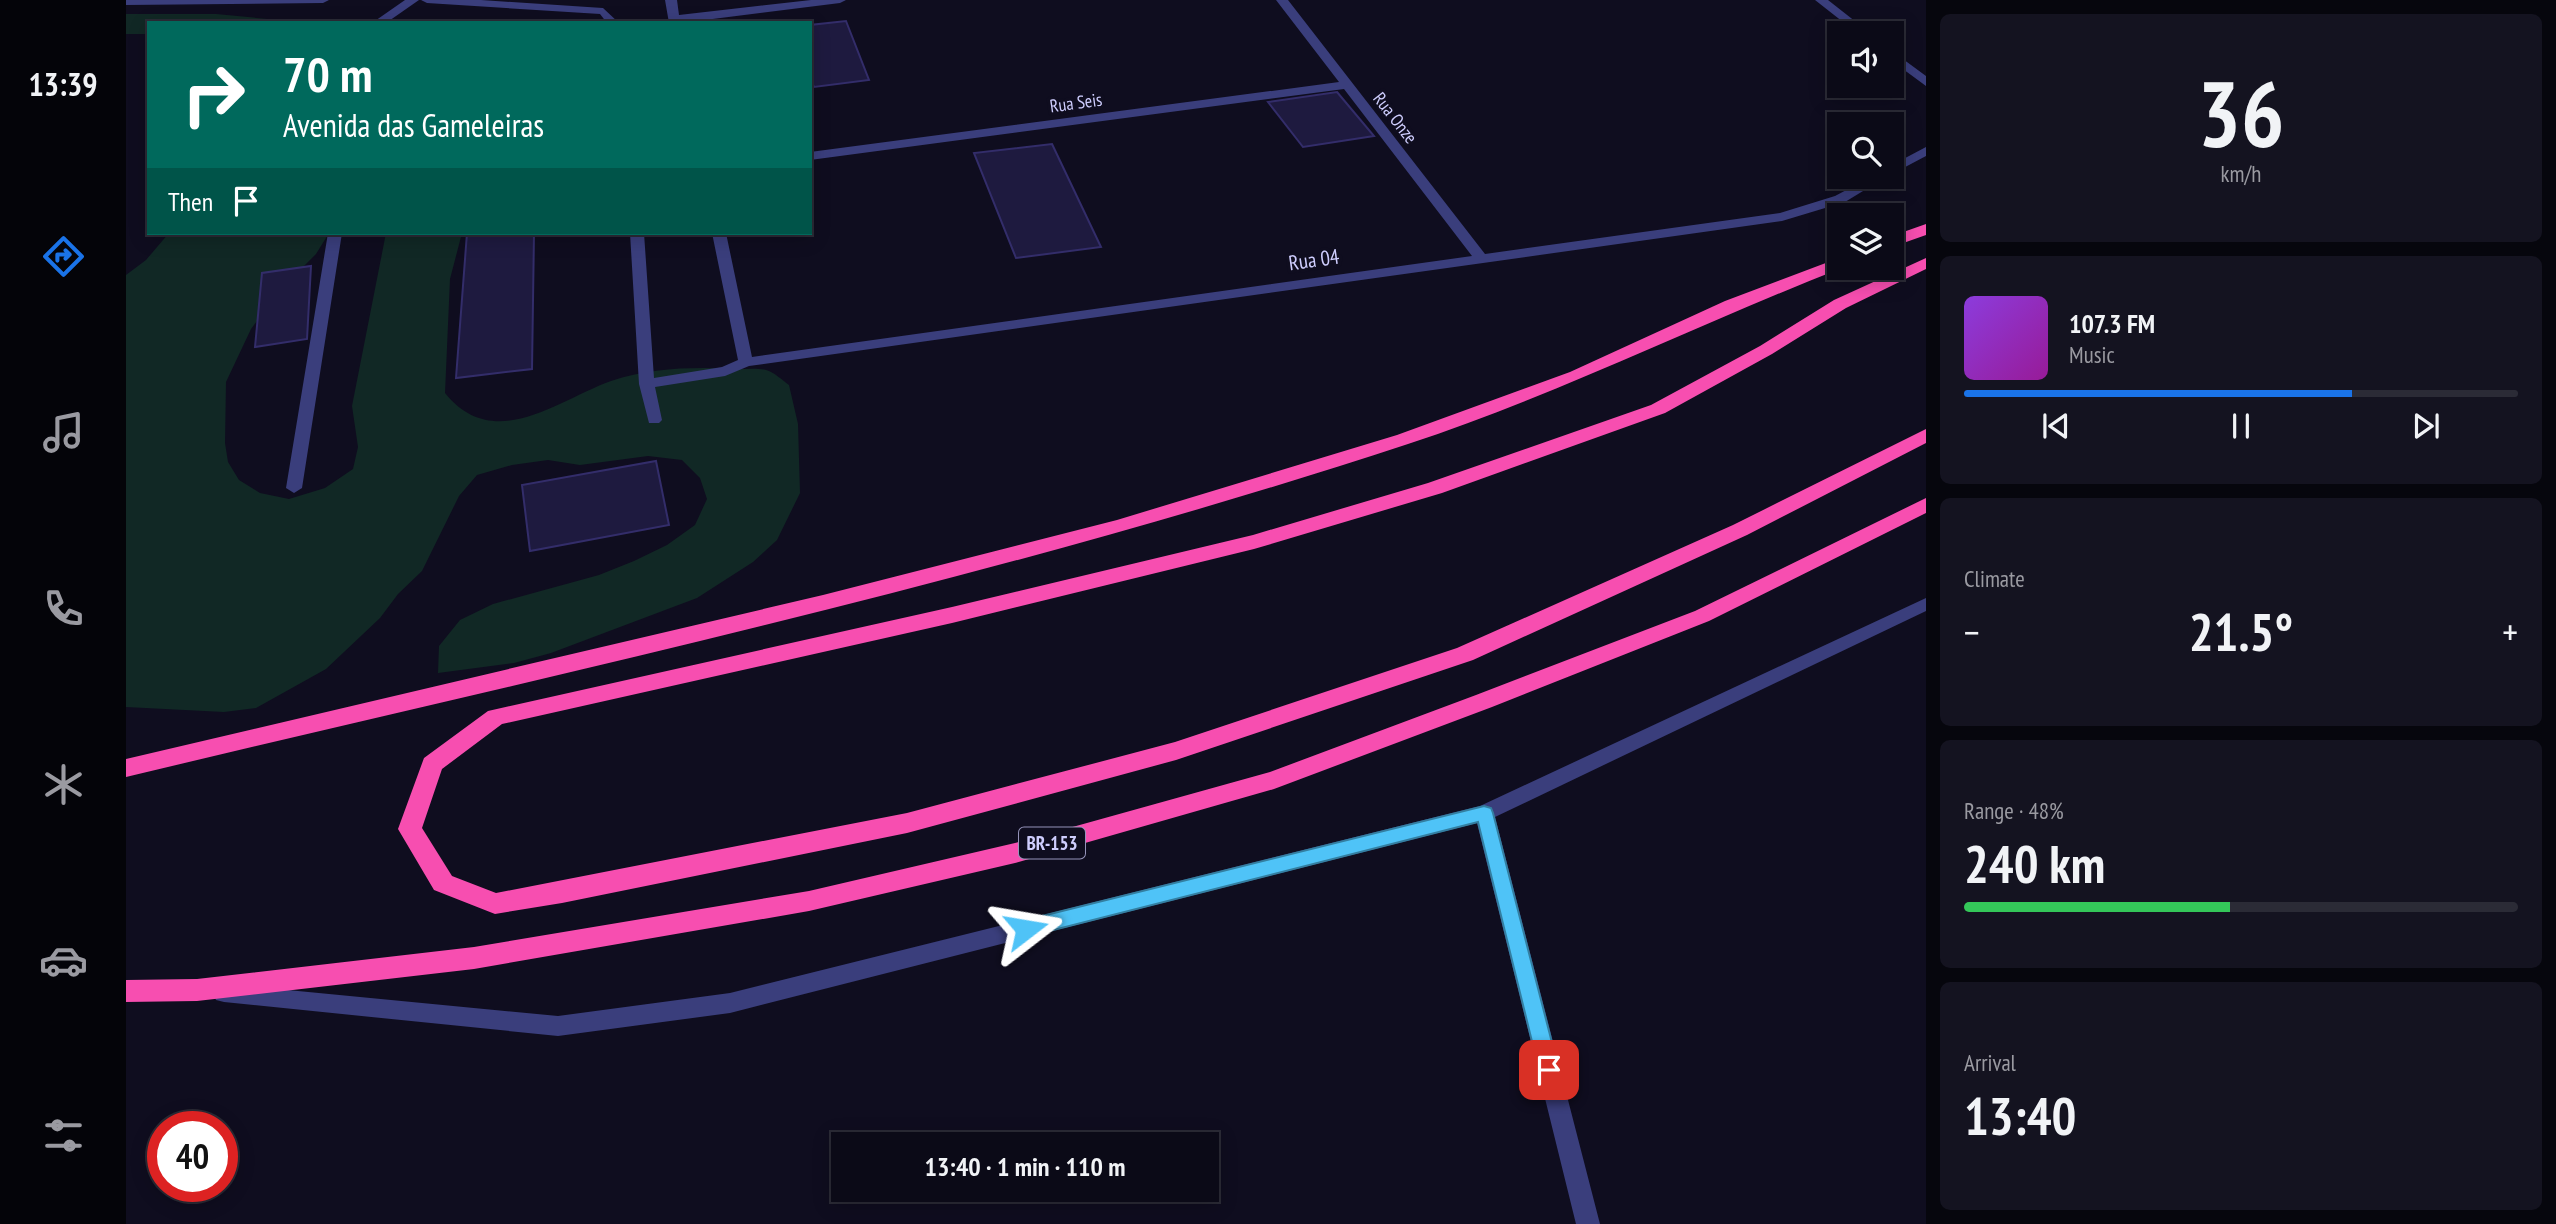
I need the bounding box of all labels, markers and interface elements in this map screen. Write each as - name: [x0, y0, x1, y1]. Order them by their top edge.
- map controls: [1827, 21, 1904, 280]
- button: sound: [1827, 21, 1904, 98]
- text: 70 m: [283, 42, 372, 106]
- icon: right: [168, 49, 259, 140]
- text: 36: [2198, 54, 2285, 172]
- text: 13:39: [28, 63, 98, 105]
- street label: Rua Seis: [1048, 87, 1104, 118]
- street label: Rua Onze: [1368, 87, 1423, 148]
- text: Avenida das Gameleiras: [283, 104, 544, 146]
- button: search: [1827, 112, 1904, 189]
- text: km/h: [2221, 159, 2261, 188]
- icon: arrive: [227, 182, 265, 220]
- text: Then: [168, 185, 213, 218]
- button: layers: [1827, 203, 1904, 280]
- icon: directions: [39, 232, 88, 281]
- street label: Rua 04: [1287, 243, 1342, 276]
- text: 107.3 FM: [2069, 307, 2155, 340]
- text: Music: [2069, 340, 2115, 369]
- icon: previous: [2037, 407, 2075, 445]
- icon: pause: [2222, 407, 2260, 445]
- icon: next: [2407, 407, 2445, 445]
- icon: music: [39, 408, 88, 457]
- text: Climate: [1964, 564, 2025, 593]
- icon: phone: [39, 584, 88, 633]
- text: 21.5°: [2189, 598, 2293, 665]
- text: −: [1964, 607, 1980, 656]
- text: +: [2502, 607, 2518, 656]
- icon: climate: [39, 760, 88, 809]
- text: Range · 48%: [1964, 796, 2064, 825]
- road number: BR-153: [1019, 828, 1085, 858]
- text: 240 km: [1964, 830, 2105, 897]
- position arrow: [989, 892, 1063, 966]
- icon: car: [39, 936, 88, 985]
- pin: [1519, 1040, 1579, 1100]
- text: Arrival: [1964, 1048, 2016, 1077]
- icon: arrive: [1530, 1051, 1568, 1089]
- text: 13:40: [1964, 1082, 2076, 1149]
- icon: filters: [39, 1111, 88, 1160]
- speed limit sign: 40: [147, 1111, 238, 1202]
- text: 13:40 · 1 min · 110 m: [925, 1150, 1125, 1183]

